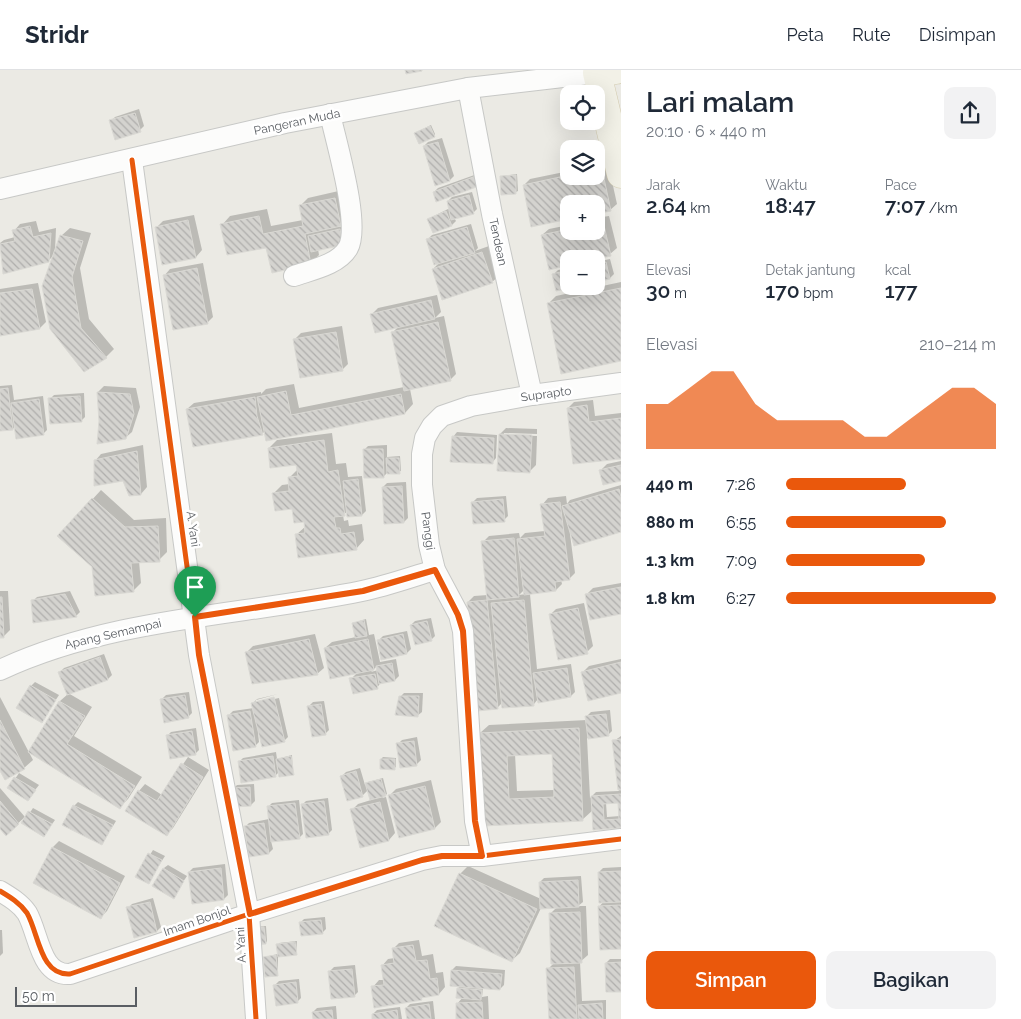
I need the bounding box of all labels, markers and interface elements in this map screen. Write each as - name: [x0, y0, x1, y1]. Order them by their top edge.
- text: Stridr: [25, 20, 89, 49]
- text: Peta: [787, 24, 824, 45]
- text: Rute: [852, 24, 891, 45]
- text: Disimpan: [919, 24, 996, 45]
- map controls: [560, 85, 605, 295]
- button: locate: [560, 85, 605, 130]
- text: Lari malam: [646, 86, 794, 119]
- button: share: [944, 87, 996, 139]
- street label: Pangeran Muda: [253, 106, 341, 138]
- text: 20:10 · 6 × 440 m: [646, 122, 766, 141]
- button: layers: [560, 140, 605, 185]
- text: Jarak: [646, 177, 680, 193]
- text: Waktu: [765, 177, 807, 193]
- text: Pace: [885, 177, 917, 193]
- text: 2.64: [646, 193, 687, 218]
- text: 18:47: [765, 193, 816, 218]
- text: 7:07: [885, 193, 925, 218]
- button: +: [560, 195, 605, 240]
- text: km: [687, 200, 710, 216]
- text: /km: [925, 200, 958, 216]
- street label: Tendean: [486, 217, 510, 267]
- button: −: [560, 250, 605, 295]
- text: Elevasi: [646, 262, 691, 278]
- text: Detak jantung: [765, 262, 856, 278]
- text: kcal: [885, 262, 911, 278]
- text: 30: [646, 278, 670, 303]
- text: 170: [765, 278, 800, 303]
- text: 177: [885, 278, 918, 303]
- text: m: [670, 285, 687, 301]
- text: bpm: [800, 285, 833, 301]
- text: Elevasi: [646, 335, 698, 354]
- text: 210–214 m: [919, 335, 996, 354]
- street label: Suprapto: [520, 384, 572, 404]
- text: 440 m: [646, 475, 693, 494]
- text: 7:26: [726, 475, 756, 494]
- street label: A. Yani: [184, 510, 202, 548]
- street label: Panggi: [418, 511, 438, 551]
- text: 880 m: [646, 513, 694, 532]
- text: 6:55: [726, 513, 756, 532]
- text: 1.3 km: [646, 551, 694, 570]
- text: 7:09: [726, 551, 757, 570]
- pin: [174, 566, 216, 617]
- icon: arrive: [181, 573, 209, 601]
- text: 1.8 km: [646, 589, 695, 608]
- text: 6:27: [726, 589, 756, 608]
- street label: Apang Semampai: [63, 616, 163, 652]
- street label: Imam Bonjol: [162, 903, 233, 939]
- street label: A. Yani: [233, 927, 249, 963]
- button: Simpan: [646, 951, 816, 1009]
- button: Bagikan: [826, 951, 996, 1009]
- scale bar: [15, 984, 138, 1007]
- text: 50 m: [22, 988, 55, 1004]

